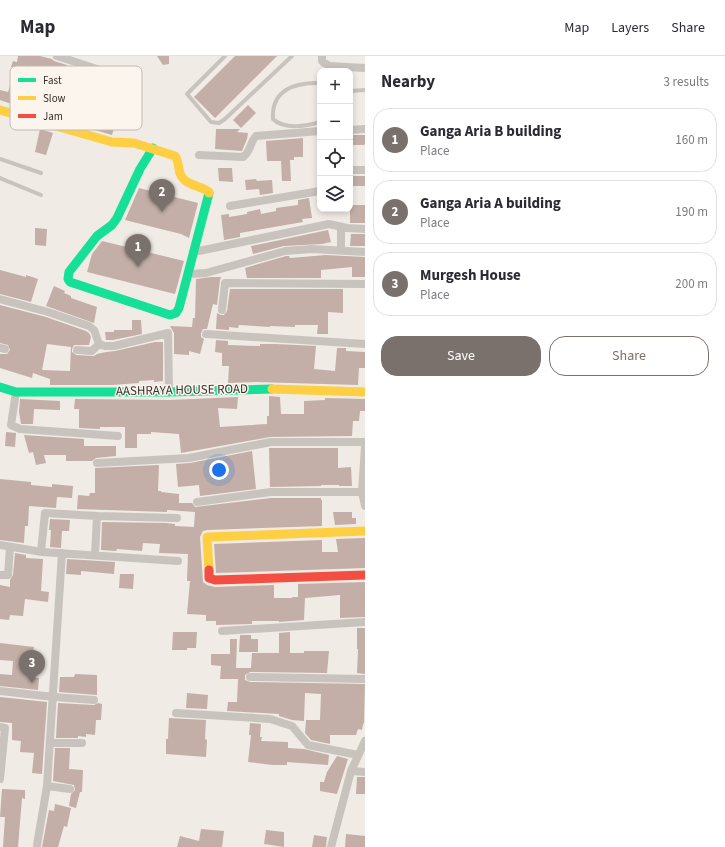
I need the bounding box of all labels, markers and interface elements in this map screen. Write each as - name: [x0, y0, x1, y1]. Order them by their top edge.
- text: Map: [20, 14, 55, 41]
- text: Map: [564, 18, 589, 38]
- text: Layers: [611, 18, 649, 38]
- text: Share: [671, 18, 705, 38]
- legend: [10, 66, 142, 130]
- map controls: [317, 68, 353, 212]
- button: +: [317, 68, 353, 104]
- text: Nearby: [381, 70, 435, 94]
- text: Fast: [43, 73, 62, 88]
- text: 3 results: [664, 73, 709, 91]
- text: Slow: [43, 91, 66, 106]
- button: −: [317, 104, 353, 140]
- text: Jam: [43, 109, 63, 124]
- text: Ganga Aria B building: [420, 121, 561, 142]
- text: 1: [392, 131, 398, 149]
- text: 160 m: [675, 131, 708, 149]
- button: locate: [317, 140, 353, 176]
- text: Place: [420, 142, 449, 160]
- button: layers: [317, 176, 353, 212]
- pin: 2: [149, 179, 175, 212]
- text: Ganga Aria A building: [420, 193, 561, 214]
- text: 2: [392, 203, 398, 221]
- text: 190 m: [675, 203, 708, 221]
- text: Place: [420, 214, 449, 232]
- pin: 1: [125, 234, 151, 267]
- text: Murgesh House: [420, 265, 521, 286]
- text: 3: [392, 275, 398, 293]
- text: 200 m: [675, 275, 708, 293]
- text: Place: [420, 286, 449, 304]
- button: Save: [381, 336, 541, 376]
- button: Share: [549, 336, 709, 376]
- street label: AASHRAYA HOUSE ROAD: [116, 380, 248, 400]
- your location: [209, 460, 229, 480]
- pin: 3: [19, 650, 45, 683]

